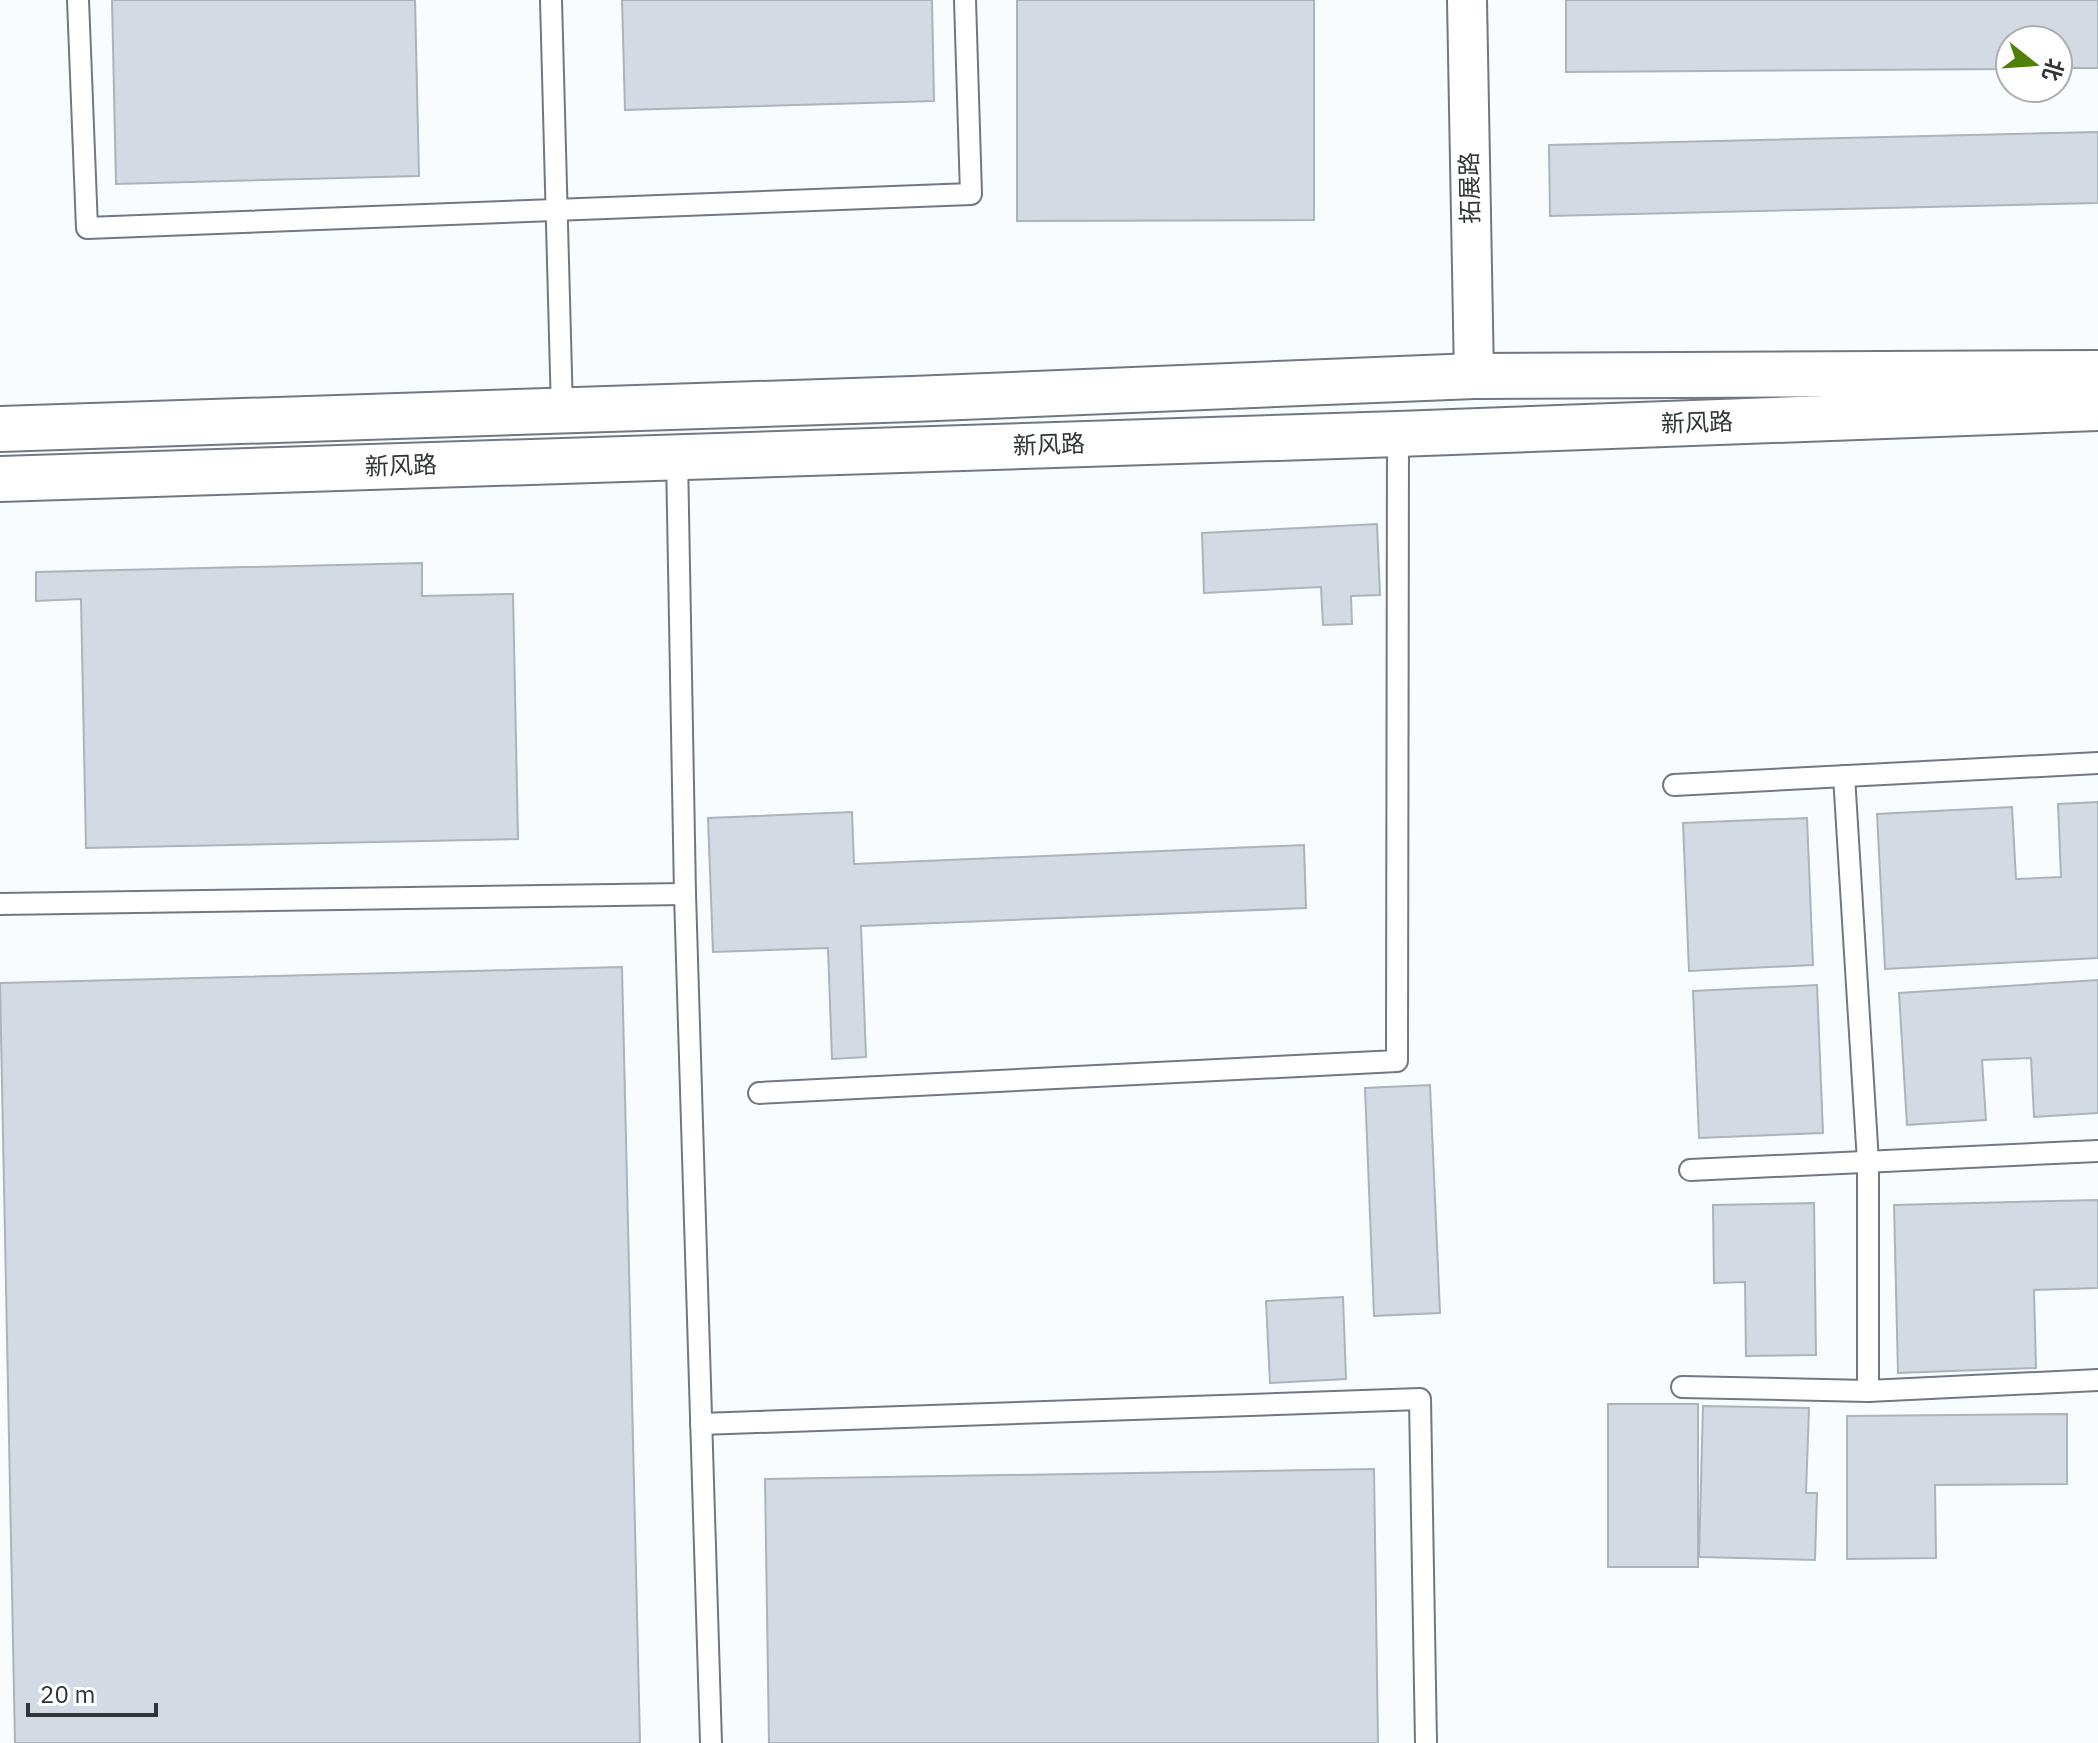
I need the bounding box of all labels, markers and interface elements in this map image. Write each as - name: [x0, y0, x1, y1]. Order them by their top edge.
- north arrow: [1994, 24, 2074, 104]
- text: 北: [2037, 55, 2071, 85]
- street label: 拓展路: [1452, 152, 1486, 224]
- street label: 新风路: [1660, 405, 1734, 439]
- street label: 新风路: [1012, 427, 1086, 461]
- street label: 新风路: [364, 448, 438, 482]
- scale bar: [28, 1667, 156, 1717]
- text: 20 m: [40, 1678, 95, 1710]

